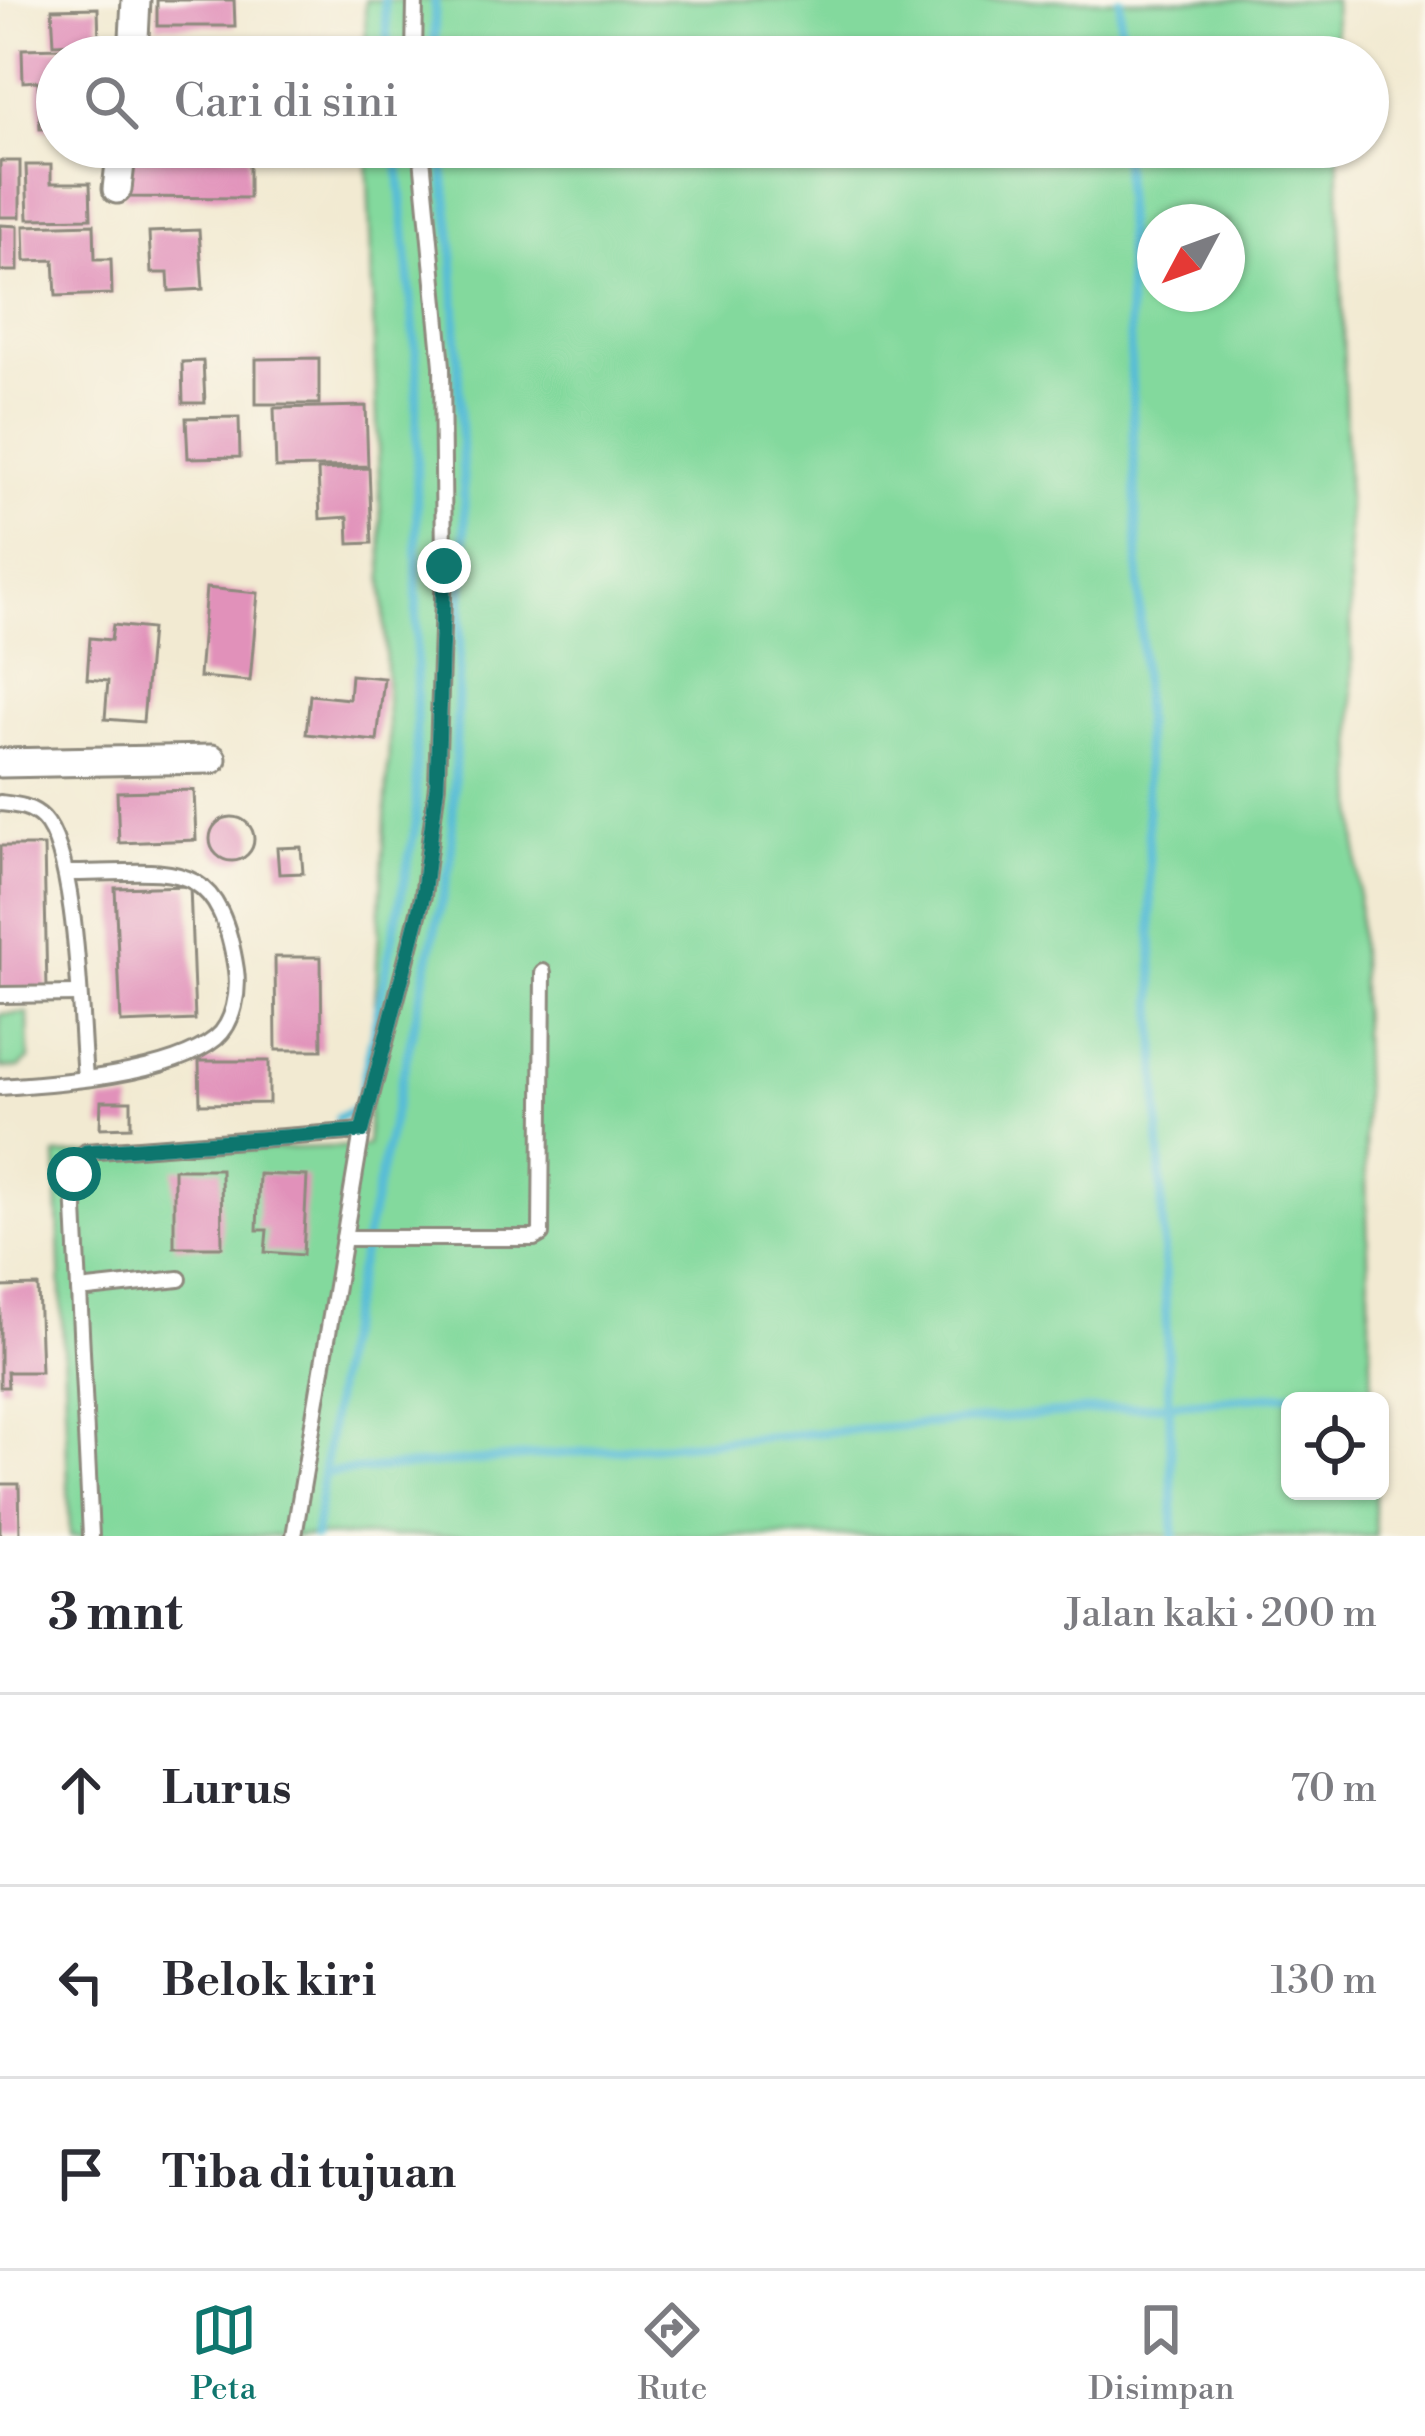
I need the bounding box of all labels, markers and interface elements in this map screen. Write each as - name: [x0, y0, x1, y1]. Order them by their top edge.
- search box: [36, 36, 1389, 168]
- icon: search: [78, 69, 144, 135]
- text: Cari di sini: [174, 74, 398, 131]
- north arrow: [1137, 204, 1245, 312]
- route end: [417, 539, 471, 593]
- route start: [47, 1147, 101, 1201]
- map controls: [1281, 1392, 1389, 1500]
- button: locate: [1281, 1392, 1389, 1500]
- text: 3 mnt: [48, 1582, 183, 1646]
- text: Jalan kaki · 200 m: [1065, 1590, 1377, 1639]
- icon: ahead: [48, 1757, 114, 1823]
- text: Lurus: [162, 1761, 292, 1818]
- text: 70 m: [1290, 1765, 1377, 1814]
- icon: left: [48, 1949, 114, 2015]
- text: Belok kiri: [162, 1953, 376, 2010]
- text: 130 m: [1271, 1957, 1377, 2006]
- icon: arrive: [48, 2141, 114, 2207]
- text: Tiba di tujuan: [162, 2145, 456, 2202]
- tab: Peta: [191, 2297, 257, 2410]
- tab: Rute: [638, 2297, 707, 2410]
- tab: Disimpan: [1088, 2297, 1234, 2410]

